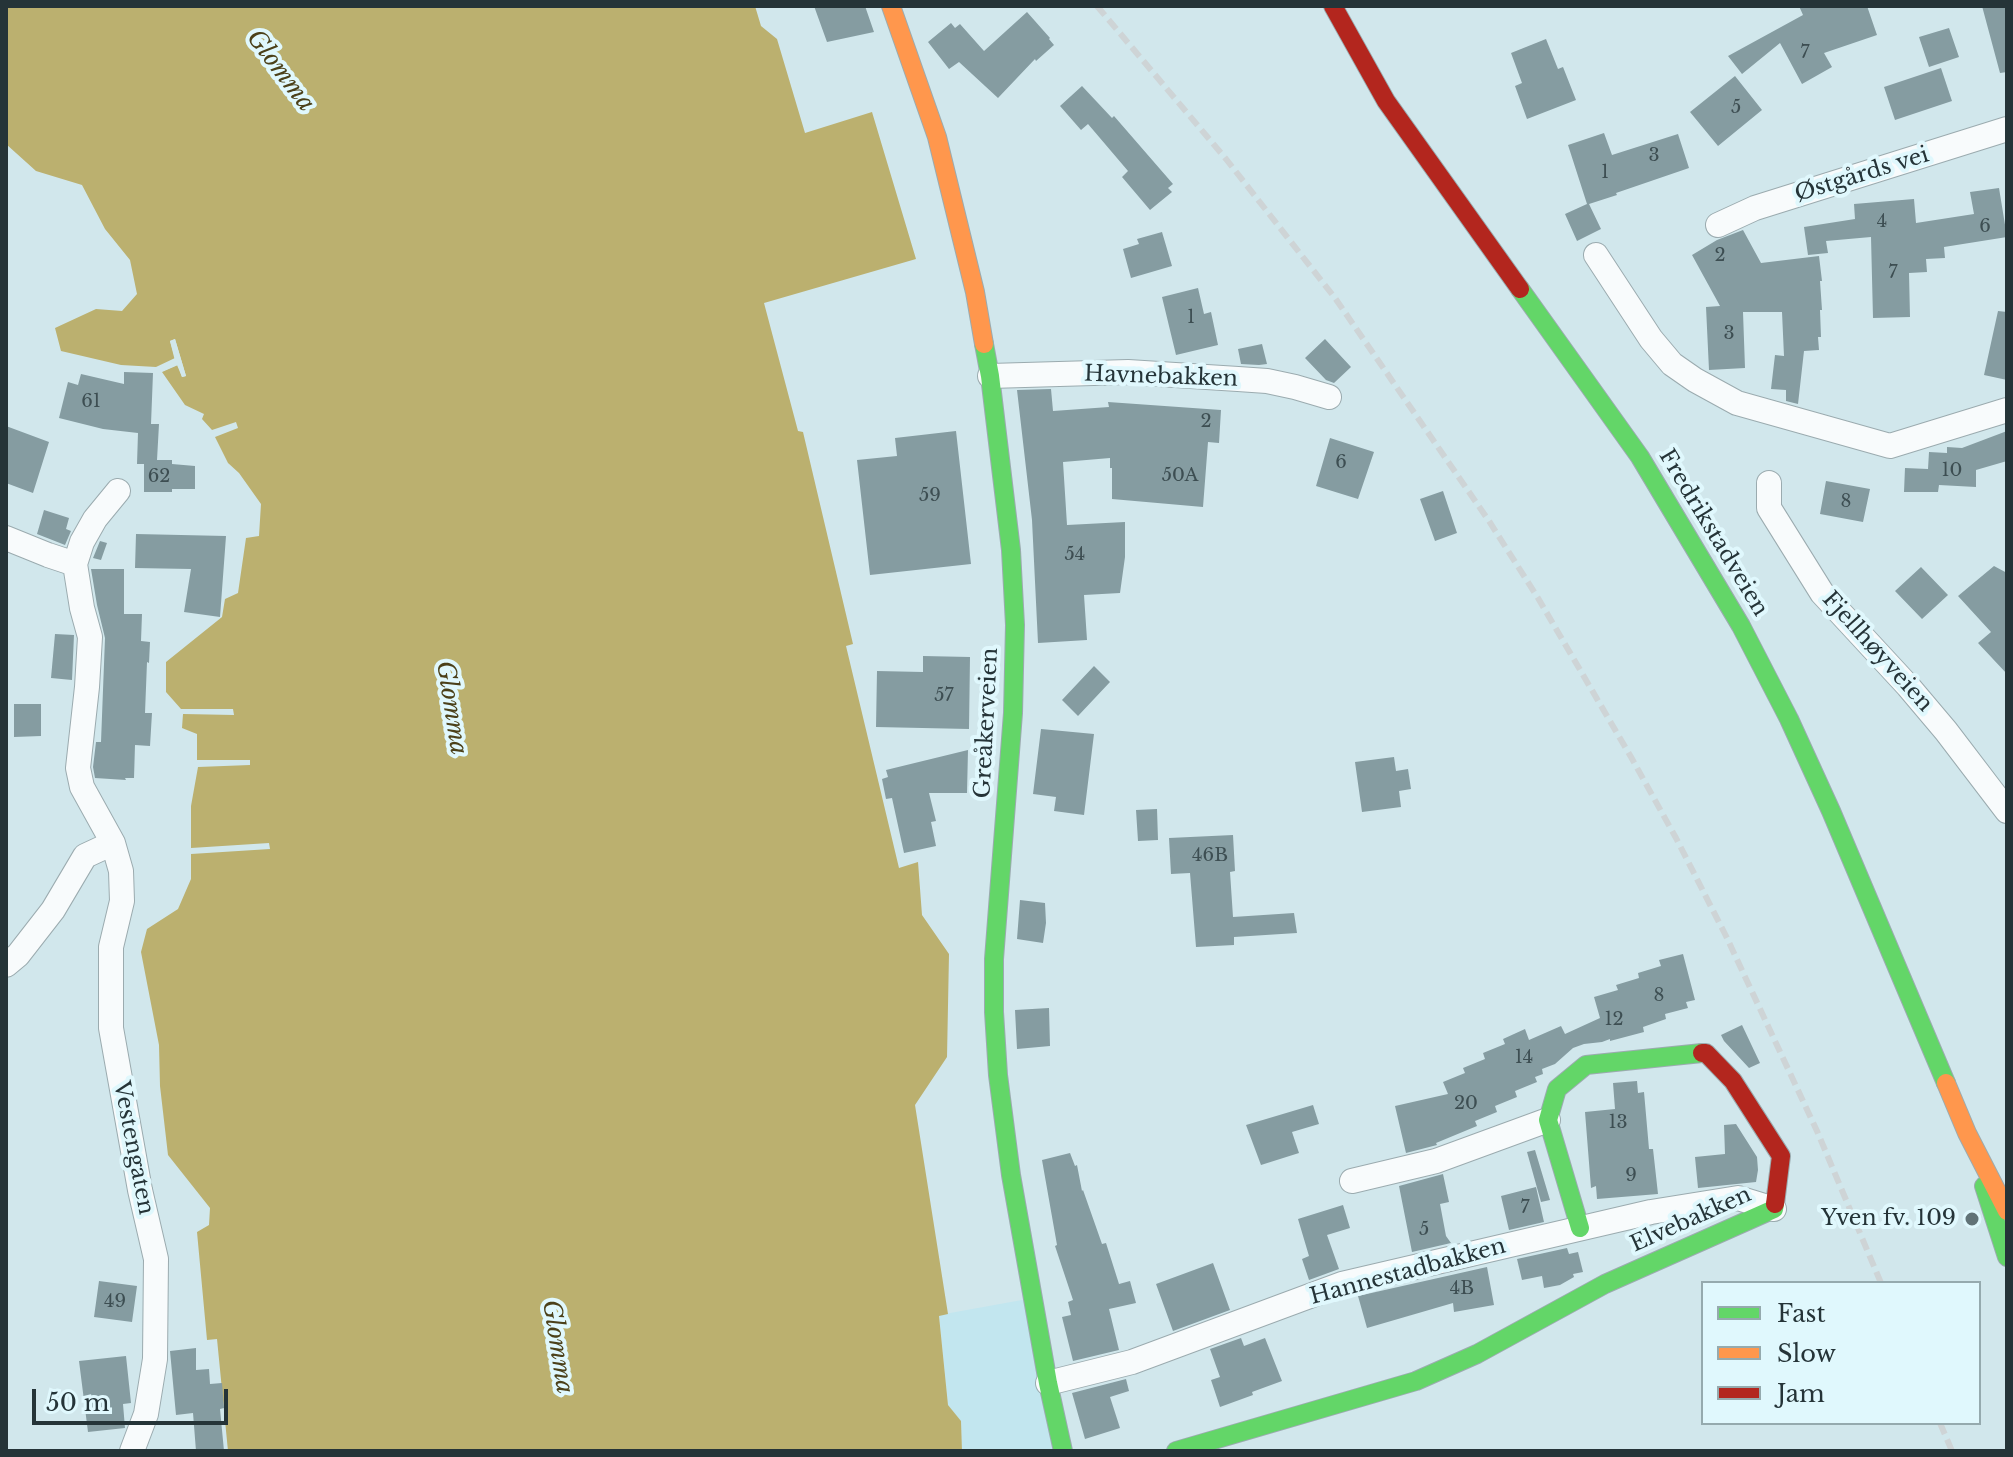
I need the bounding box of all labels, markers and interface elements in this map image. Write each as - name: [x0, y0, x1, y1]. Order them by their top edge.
- water label: Glomma: [240, 24, 320, 118]
- house number: 7: [1800, 42, 1810, 64]
- house number: 5: [1731, 97, 1741, 119]
- street label: Østgårds vei: [1792, 142, 1932, 208]
- house number: 3: [1648, 145, 1660, 167]
- house number: 1: [1601, 162, 1609, 184]
- house number: 4: [1877, 211, 1887, 233]
- house number: 6: [1979, 216, 1991, 238]
- house number: 2: [1714, 245, 1726, 267]
- house number: 7: [1888, 262, 1898, 284]
- house number: 1: [1187, 307, 1195, 329]
- house number: 3: [1723, 323, 1735, 345]
- street label: Havnebakken: [1084, 361, 1238, 393]
- house number: 61: [81, 391, 101, 413]
- house number: 2: [1200, 411, 1212, 433]
- street label: Fredrikstadveien: [1653, 445, 1773, 621]
- house number: 6: [1335, 452, 1347, 474]
- house number: 10: [1942, 460, 1962, 482]
- house number: 50A: [1162, 465, 1198, 487]
- house number: 62: [148, 466, 170, 488]
- house number: 59: [919, 485, 941, 507]
- house number: 8: [1841, 491, 1851, 513]
- house number: 54: [1065, 544, 1085, 566]
- street label: Fjellhøyveien: [1816, 587, 1938, 717]
- street label: Greåkerveien: [970, 647, 1004, 799]
- water label: Glomma: [429, 659, 473, 757]
- house number: 57: [934, 685, 954, 707]
- house number: 46B: [1192, 845, 1228, 867]
- house number: 8: [1654, 985, 1664, 1007]
- house number: 12: [1604, 1009, 1624, 1031]
- house number: 14: [1515, 1047, 1533, 1069]
- street label: Vestengaten: [107, 1079, 159, 1217]
- house number: 20: [1454, 1093, 1478, 1115]
- house number: 13: [1608, 1112, 1628, 1134]
- house number: 9: [1625, 1165, 1637, 1187]
- street label: Elvebakken: [1627, 1182, 1755, 1258]
- house number: 7: [1520, 1197, 1530, 1219]
- place label: Yven fv. 109: [1821, 1206, 1956, 1232]
- marker: Yven fv. 109: [1963, 1210, 1981, 1228]
- house number: 5: [1419, 1219, 1429, 1241]
- street label: Hannestadbakken: [1307, 1233, 1509, 1311]
- house number: 4B: [1450, 1278, 1474, 1300]
- legend: [1701, 1281, 1981, 1425]
- house number: 49: [104, 1291, 126, 1313]
- water label: Glomma: [535, 1298, 579, 1396]
- text: Fast: [1777, 1299, 1825, 1328]
- text: Slow: [1777, 1339, 1836, 1368]
- scale bar: [36, 1373, 232, 1423]
- text: Jam: [1777, 1379, 1825, 1408]
- text: 50 m: [46, 1388, 109, 1417]

